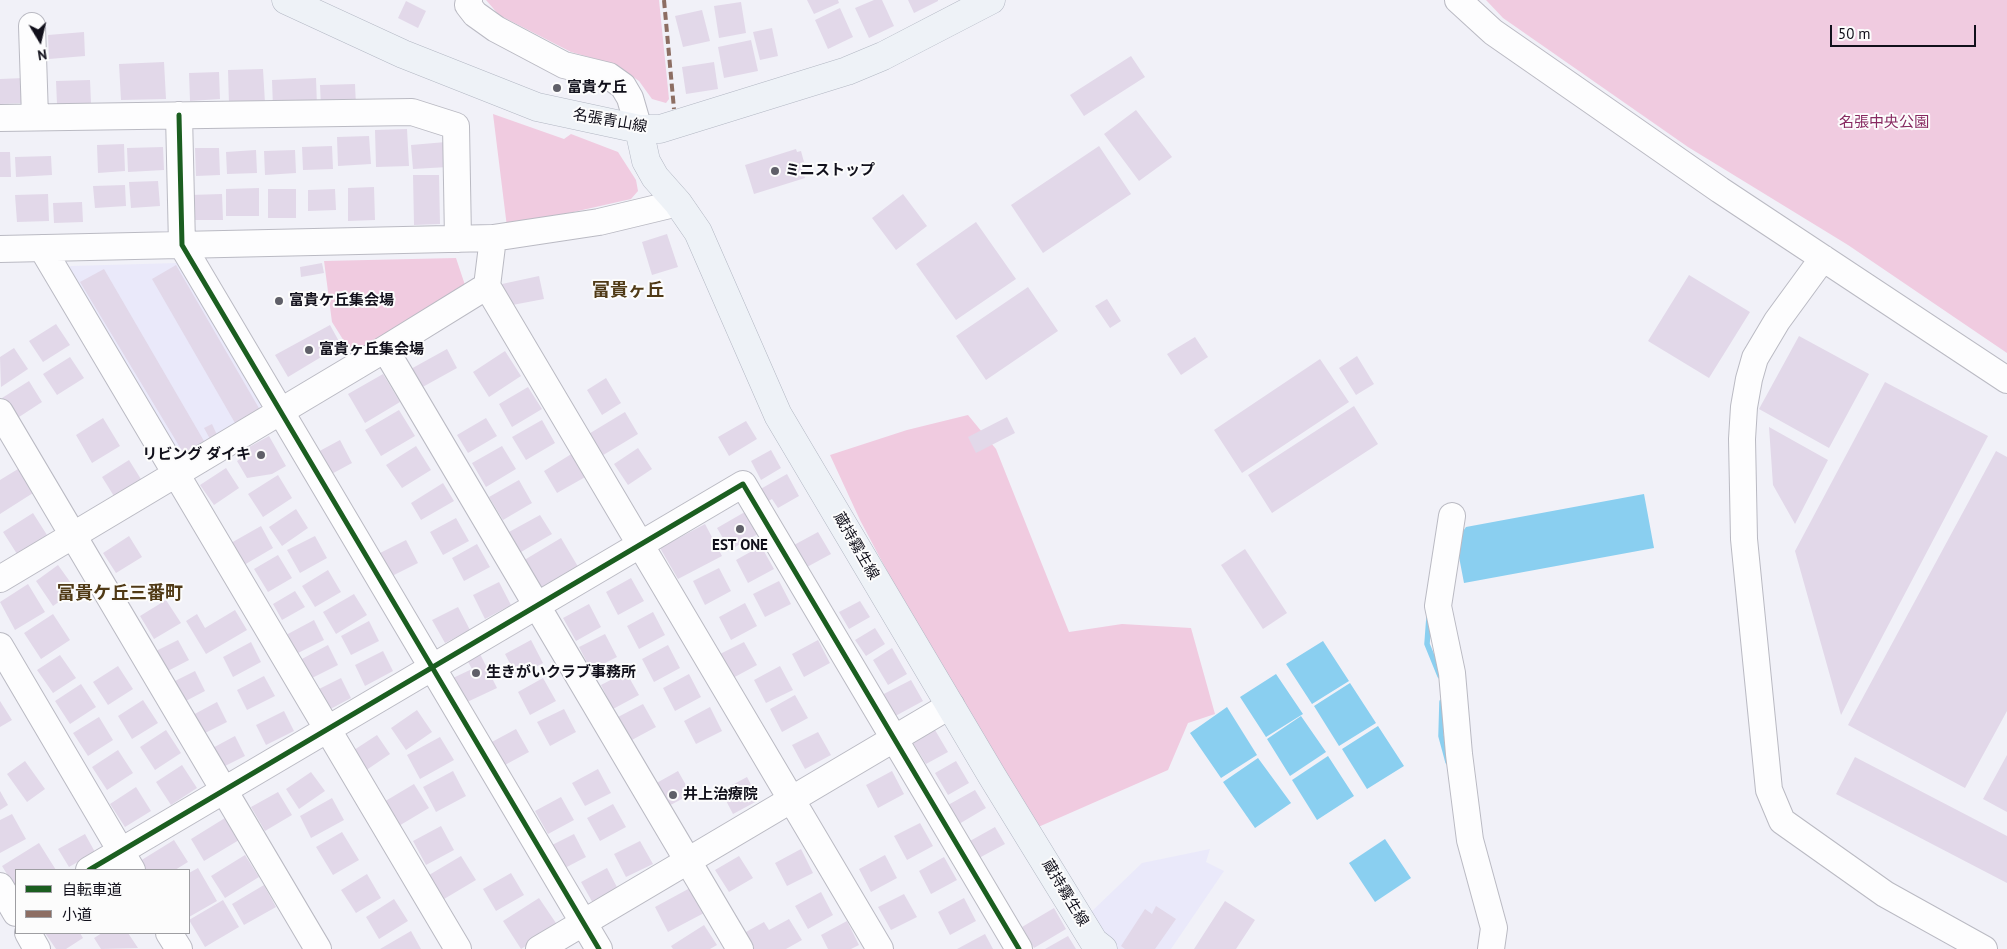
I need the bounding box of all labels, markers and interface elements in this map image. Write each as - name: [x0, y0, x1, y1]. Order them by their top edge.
- north arrow: [15, 15, 65, 65]
- scale bar: [1832, 15, 1978, 47]
- text: 50 m: [1838, 24, 1871, 43]
- text: N: [36, 45, 48, 64]
- place label: 富貴ケ丘: [567, 79, 627, 97]
- marker: 富貴ケ丘: [551, 82, 563, 94]
- street label: 名張青山線: [572, 106, 648, 136]
- park label: 名張中央公園: [1839, 114, 1929, 132]
- place label: ミニストップ: [785, 162, 875, 180]
- marker: ミニストップ: [769, 165, 781, 177]
- district label: 富貴ヶ丘: [592, 280, 664, 302]
- place label: 富貴ケ丘集会場: [289, 292, 394, 310]
- marker: 富貴ケ丘集会場: [273, 295, 285, 307]
- place label: 富貴ヶ丘集会場: [319, 341, 424, 359]
- marker: 富貴ヶ丘集会場: [303, 344, 315, 356]
- place label: リビング ダイキ: [142, 446, 251, 464]
- marker: リビング ダイキ: [255, 449, 267, 461]
- street label: 蔵持霧生線: [829, 509, 883, 583]
- marker: EST ONE: [734, 523, 746, 535]
- place label: EST ONE: [712, 537, 768, 555]
- district label: 富貴ケ丘三番町: [57, 583, 183, 605]
- place label: 生きがいクラブ事務所: [486, 664, 636, 682]
- marker: 生きがいクラブ事務所: [470, 667, 482, 679]
- place label: 井上治療院: [683, 786, 758, 804]
- marker: 井上治療院: [667, 789, 679, 801]
- street label: 蔵持霧生線: [1038, 856, 1092, 930]
- legend: [15, 869, 190, 934]
- text: 自転車道: [62, 880, 122, 899]
- text: 小道: [62, 905, 92, 924]

